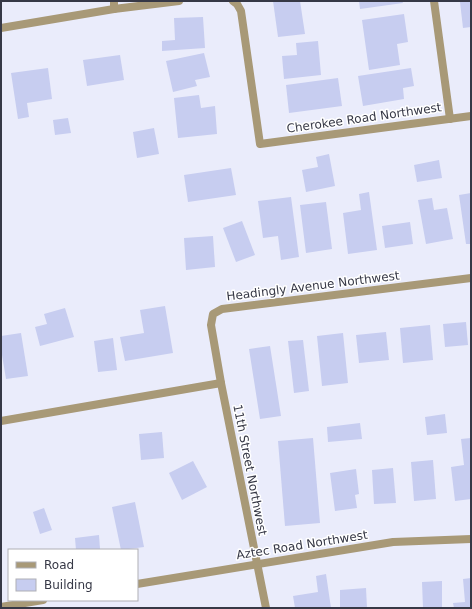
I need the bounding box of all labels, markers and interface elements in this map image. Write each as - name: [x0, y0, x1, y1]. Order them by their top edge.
- street label: Cherokee Road Northwest: [286, 100, 443, 136]
- street label: Headingly Avenue Northwest: [226, 268, 401, 304]
- street label: 11th Street Northwest: [230, 403, 270, 537]
- street label: Aztec Road Northwest: [235, 528, 369, 562]
- legend: [8, 549, 138, 601]
- text: Road: [44, 558, 74, 572]
- text: Building: [44, 578, 93, 592]

